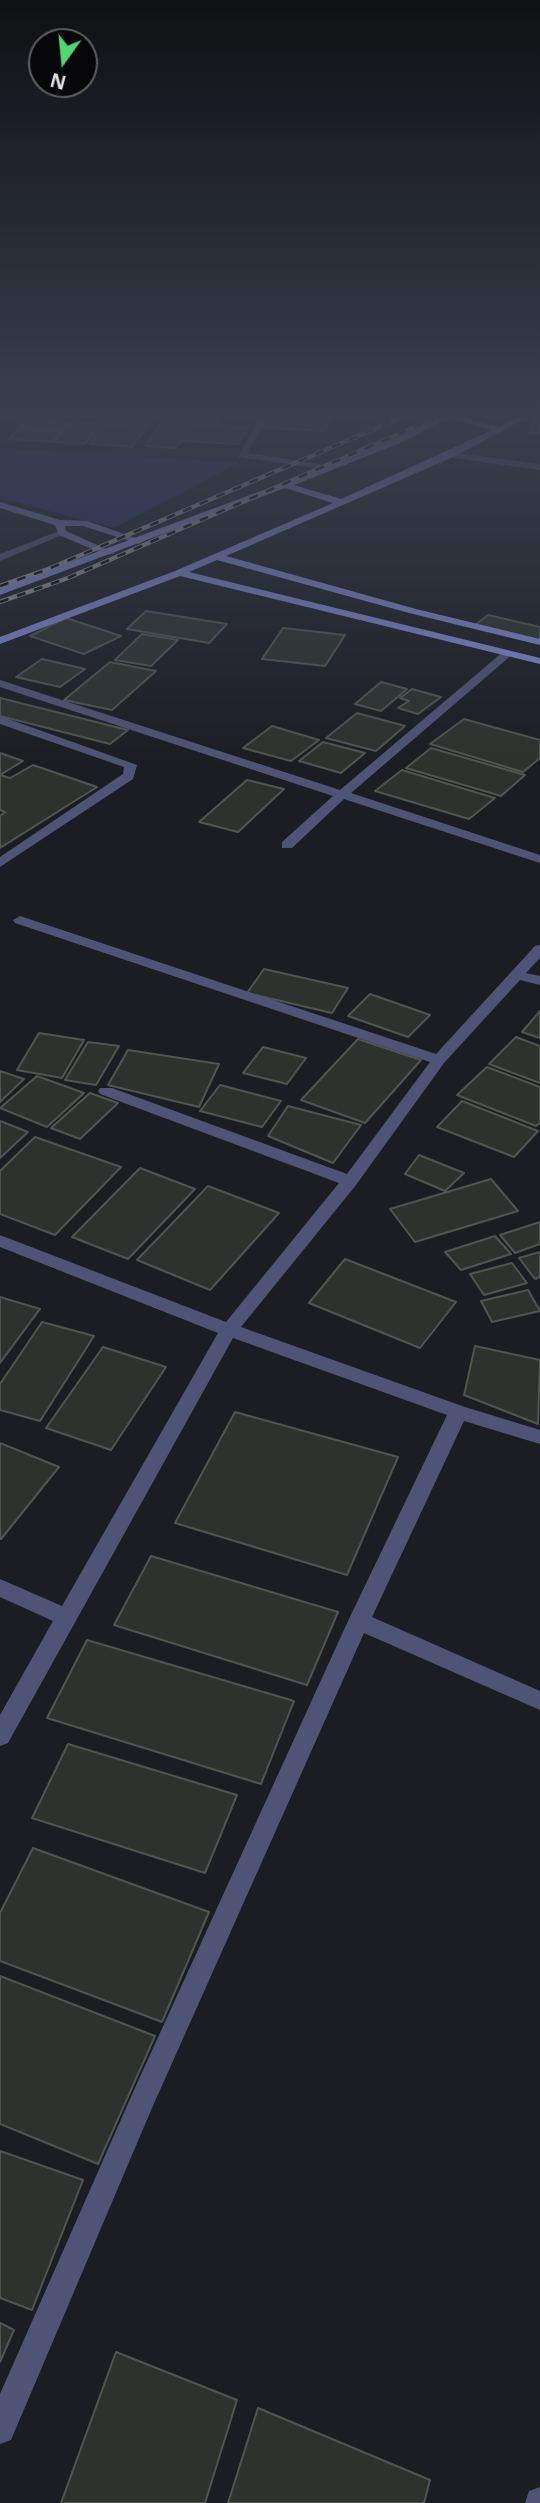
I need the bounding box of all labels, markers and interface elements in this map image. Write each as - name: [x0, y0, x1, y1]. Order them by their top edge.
- north arrow: [28, 28, 98, 98]
- text: N: [47, 67, 69, 96]

